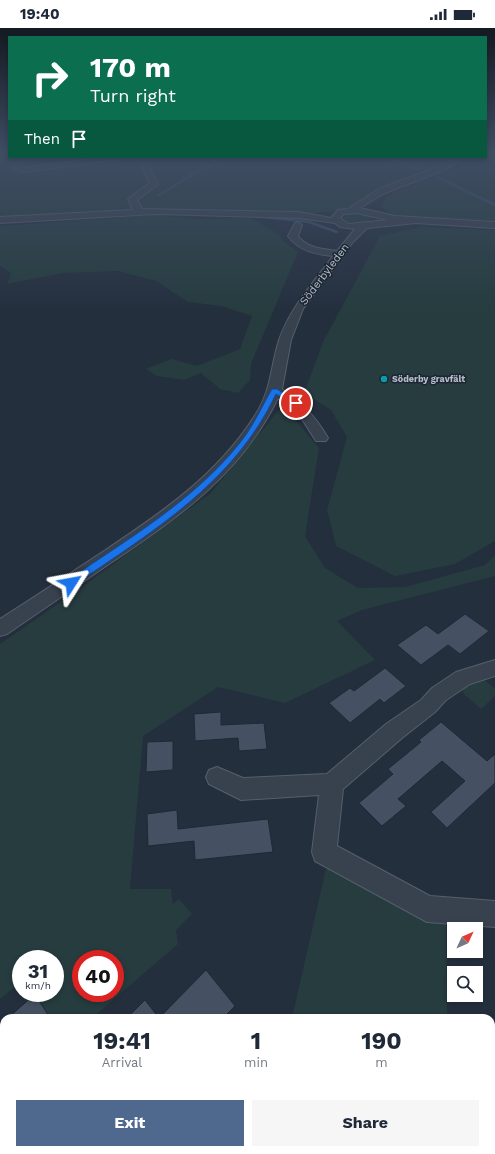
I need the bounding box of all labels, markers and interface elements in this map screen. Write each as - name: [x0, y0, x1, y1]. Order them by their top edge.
- text: 19:40: [20, 5, 60, 23]
- text: 170 m: [90, 51, 171, 84]
- icon: right: [24, 52, 76, 104]
- text: Turn right: [90, 85, 176, 106]
- icon: arrive: [68, 128, 90, 150]
- text: Then: [24, 130, 60, 148]
- street label: Söderbyleden: [297, 241, 352, 308]
- marker: Söderby gravfält: [379, 374, 389, 384]
- place label: Söderby gravfält: [392, 374, 465, 384]
- pin: [279, 386, 313, 420]
- icon: arrive: [285, 392, 307, 414]
- position arrow: [50, 562, 92, 604]
- north arrow: [447, 922, 483, 958]
- map controls: [447, 922, 483, 1002]
- speed limit sign: 40: [72, 950, 124, 1002]
- text: 31: [28, 959, 48, 983]
- button: search: [447, 966, 483, 1002]
- text: km/h: [25, 980, 51, 991]
- text: 19:41: [93, 1027, 151, 1055]
- text: 1: [251, 1027, 261, 1055]
- text: 190: [361, 1027, 402, 1055]
- text: Arrival: [102, 1055, 142, 1070]
- text: min: [244, 1055, 268, 1070]
- text: m: [375, 1055, 388, 1070]
- button: Exit: [16, 1100, 244, 1146]
- button: Share: [252, 1100, 479, 1146]

